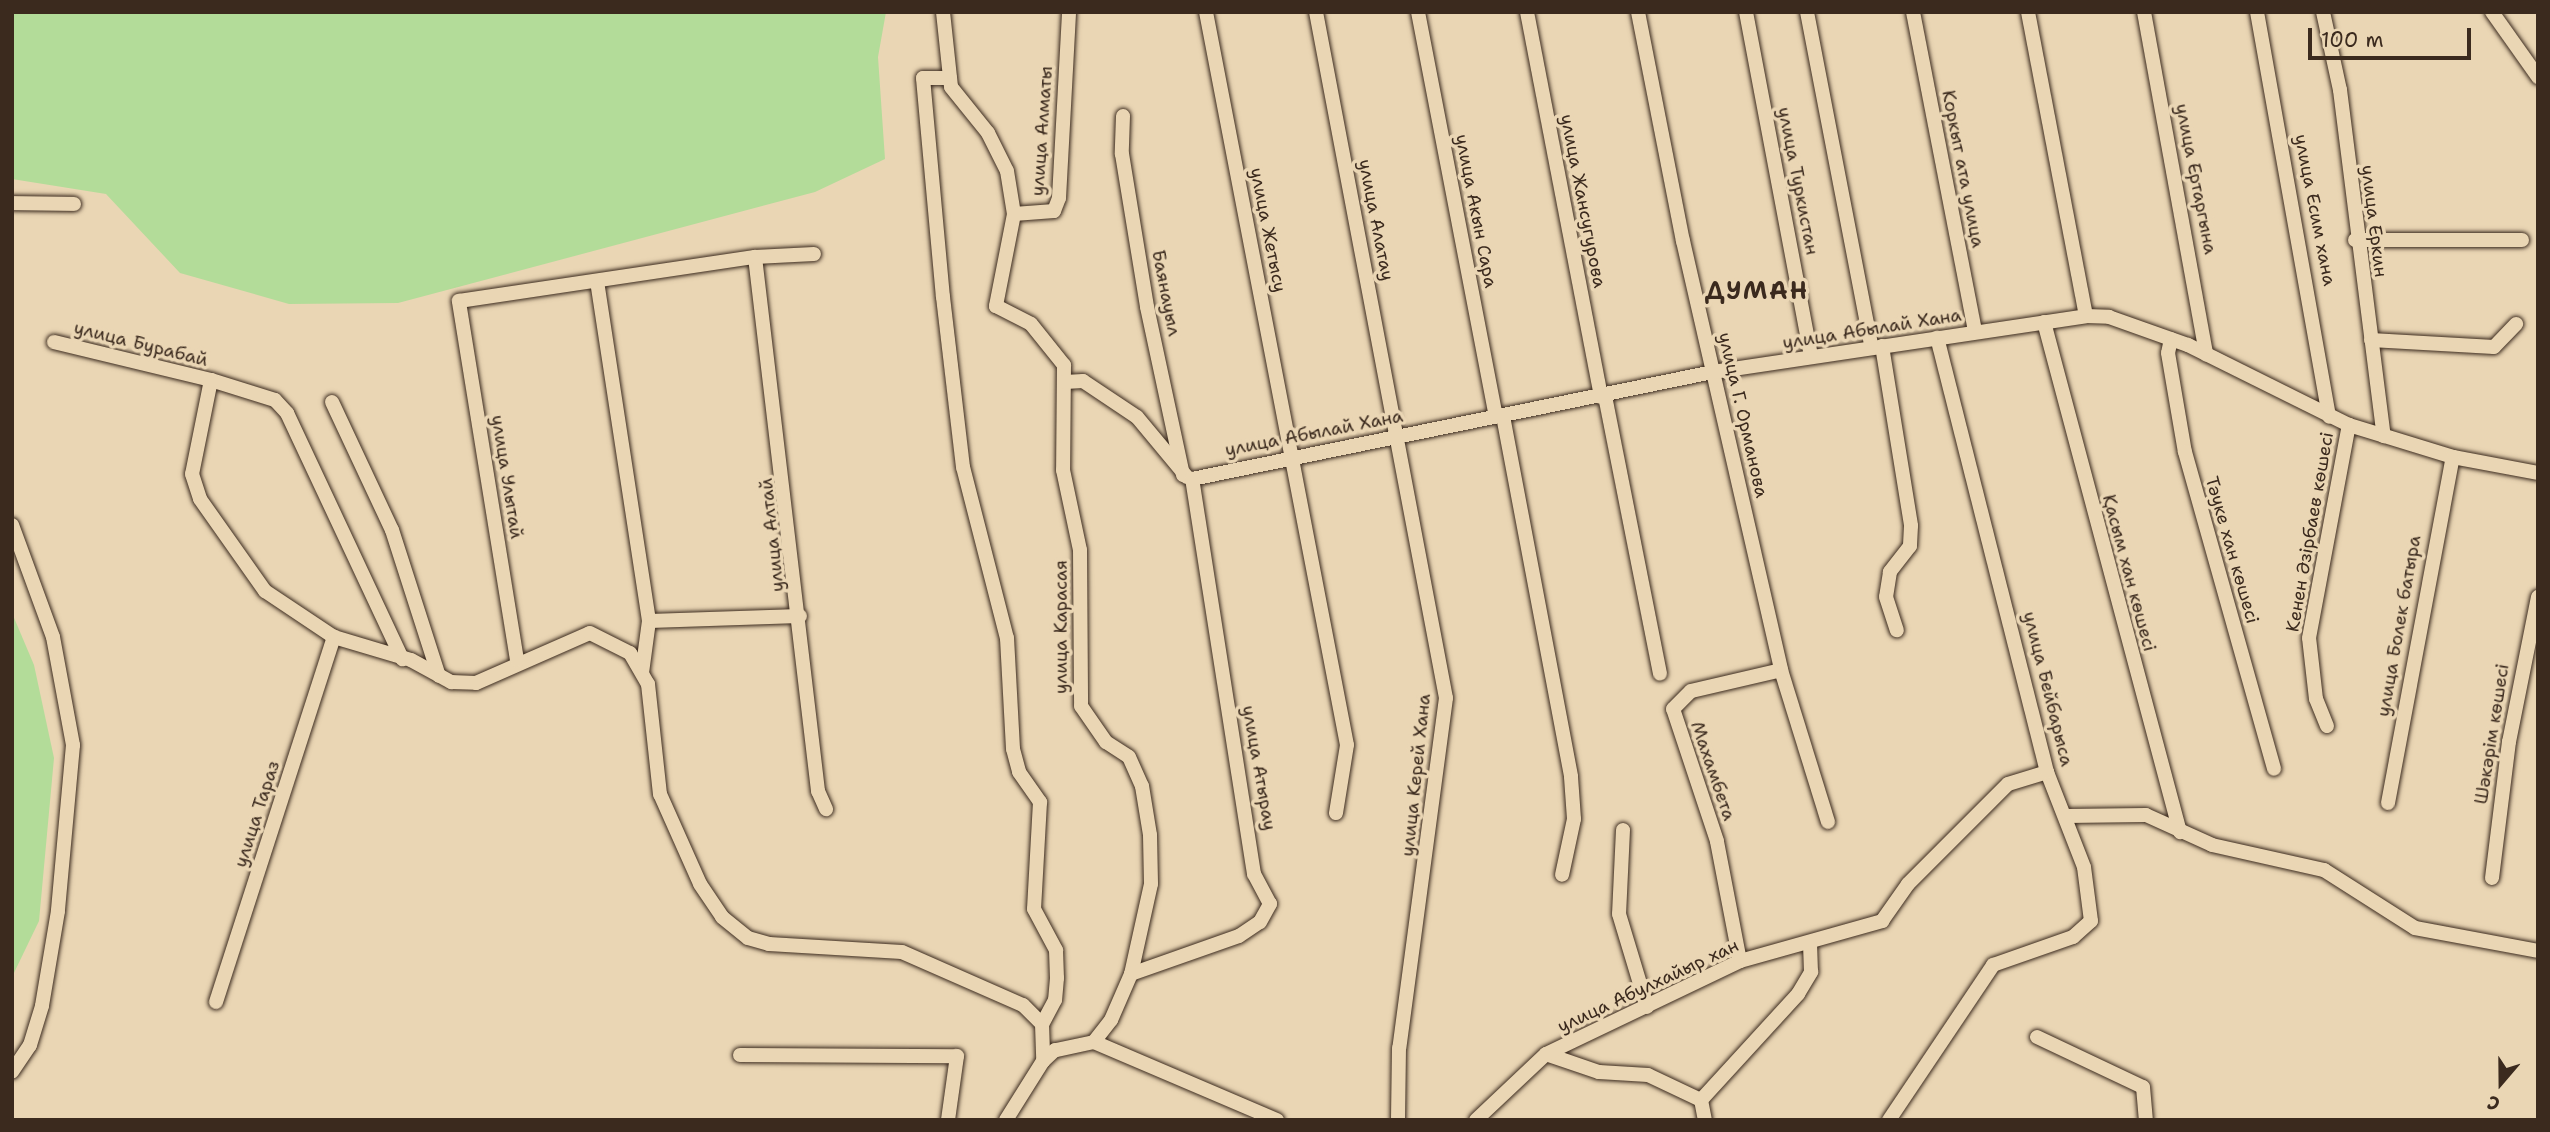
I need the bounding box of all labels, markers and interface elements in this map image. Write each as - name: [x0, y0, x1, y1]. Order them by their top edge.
- scale bar: [2312, 14, 2475, 58]
- text: 100 m: [2321, 26, 2384, 54]
- street label: улица Алматы: [1027, 65, 1057, 197]
- street label: Коркыт ата улица: [1937, 88, 1989, 250]
- street label: улица Ертаргына: [2171, 102, 2221, 256]
- street label: улица Туркистан: [1773, 105, 1823, 257]
- street label: улица Жансугурова: [1556, 112, 1610, 290]
- street label: улица Акын Сара: [1450, 132, 1502, 290]
- street label: улица Есим хана: [2290, 132, 2340, 288]
- street label: улица Алатау: [1354, 157, 1398, 283]
- street label: улица Еркин: [2356, 164, 2392, 278]
- street label: улица Жетысу: [1245, 166, 1291, 294]
- street label: Баянауыл: [1147, 248, 1185, 338]
- district label: ДУМАН: [1706, 278, 1808, 306]
- street label: улица Абылай Хана: [1781, 304, 1963, 354]
- street label: улица Бурабай: [72, 317, 210, 371]
- street label: улица Г. Орманова: [1713, 330, 1773, 500]
- street label: улица Абылай Хана: [1223, 405, 1405, 461]
- street label: улица Улытай: [487, 414, 527, 540]
- street label: Кенен Әзірбаев көшесі: [2282, 430, 2338, 634]
- street label: Тәуке хан көшесі: [2201, 474, 2263, 626]
- street label: улица Алтай: [755, 477, 789, 593]
- street label: Қасым хан көшесі: [2098, 492, 2160, 654]
- street label: улица Болек батыра: [2372, 534, 2426, 718]
- street label: улица Карасая: [1050, 560, 1072, 694]
- street label: улица Бейбарыса: [2018, 609, 2078, 769]
- street label: Шәкәрім көшесі: [2470, 662, 2514, 806]
- street label: улица Керей Хана: [1397, 693, 1435, 857]
- street label: улица Атырау: [1237, 704, 1281, 832]
- street label: Махамбета: [1686, 719, 1740, 823]
- street label: улица Тараз: [230, 758, 284, 870]
- street label: улица Абулхайыр хан: [1554, 935, 1742, 1037]
- north arrow: [2466, 1048, 2536, 1118]
- text: С: [2484, 1089, 2503, 1117]

